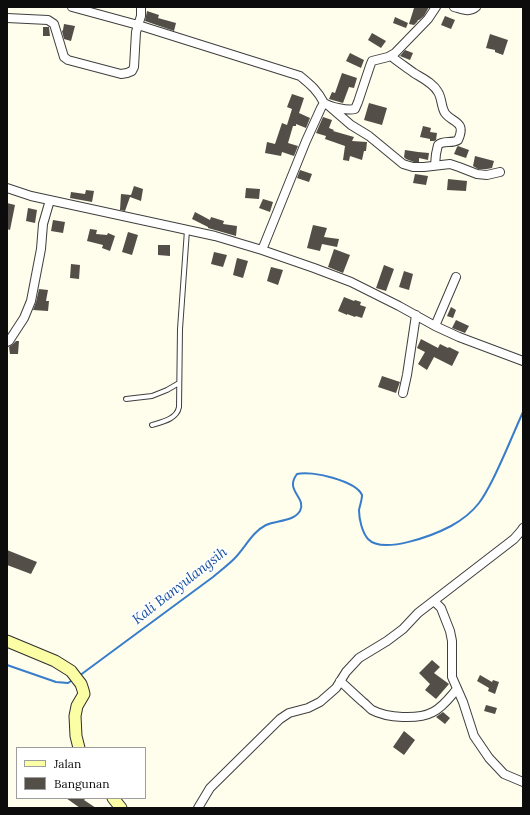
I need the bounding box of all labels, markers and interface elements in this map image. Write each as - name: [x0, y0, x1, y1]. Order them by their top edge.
- water label: Kali Banyulangsih: [129, 544, 231, 628]
- legend: [16, 747, 146, 799]
- text: Jalan: [54, 756, 81, 771]
- text: Bangunan: [54, 776, 110, 791]

